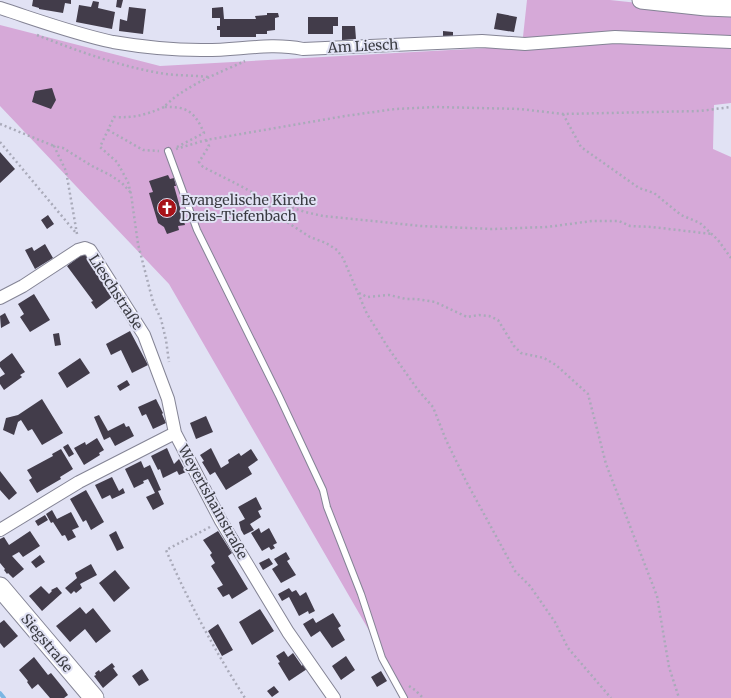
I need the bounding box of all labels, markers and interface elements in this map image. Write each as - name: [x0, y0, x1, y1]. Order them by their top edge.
- street label: Am Liesch: [326, 35, 399, 57]
- place label: Evangelische Kirche Dreis-Tiefenbach: [181, 191, 316, 225]
- church icon: Evangelische Kirche Dreis-Tiefenbach: [156, 197, 178, 219]
- street label: Lieschstraße: [85, 251, 147, 333]
- street label: Weyertshainstraße: [174, 441, 252, 562]
- street label: Siegstraße: [17, 610, 77, 676]

